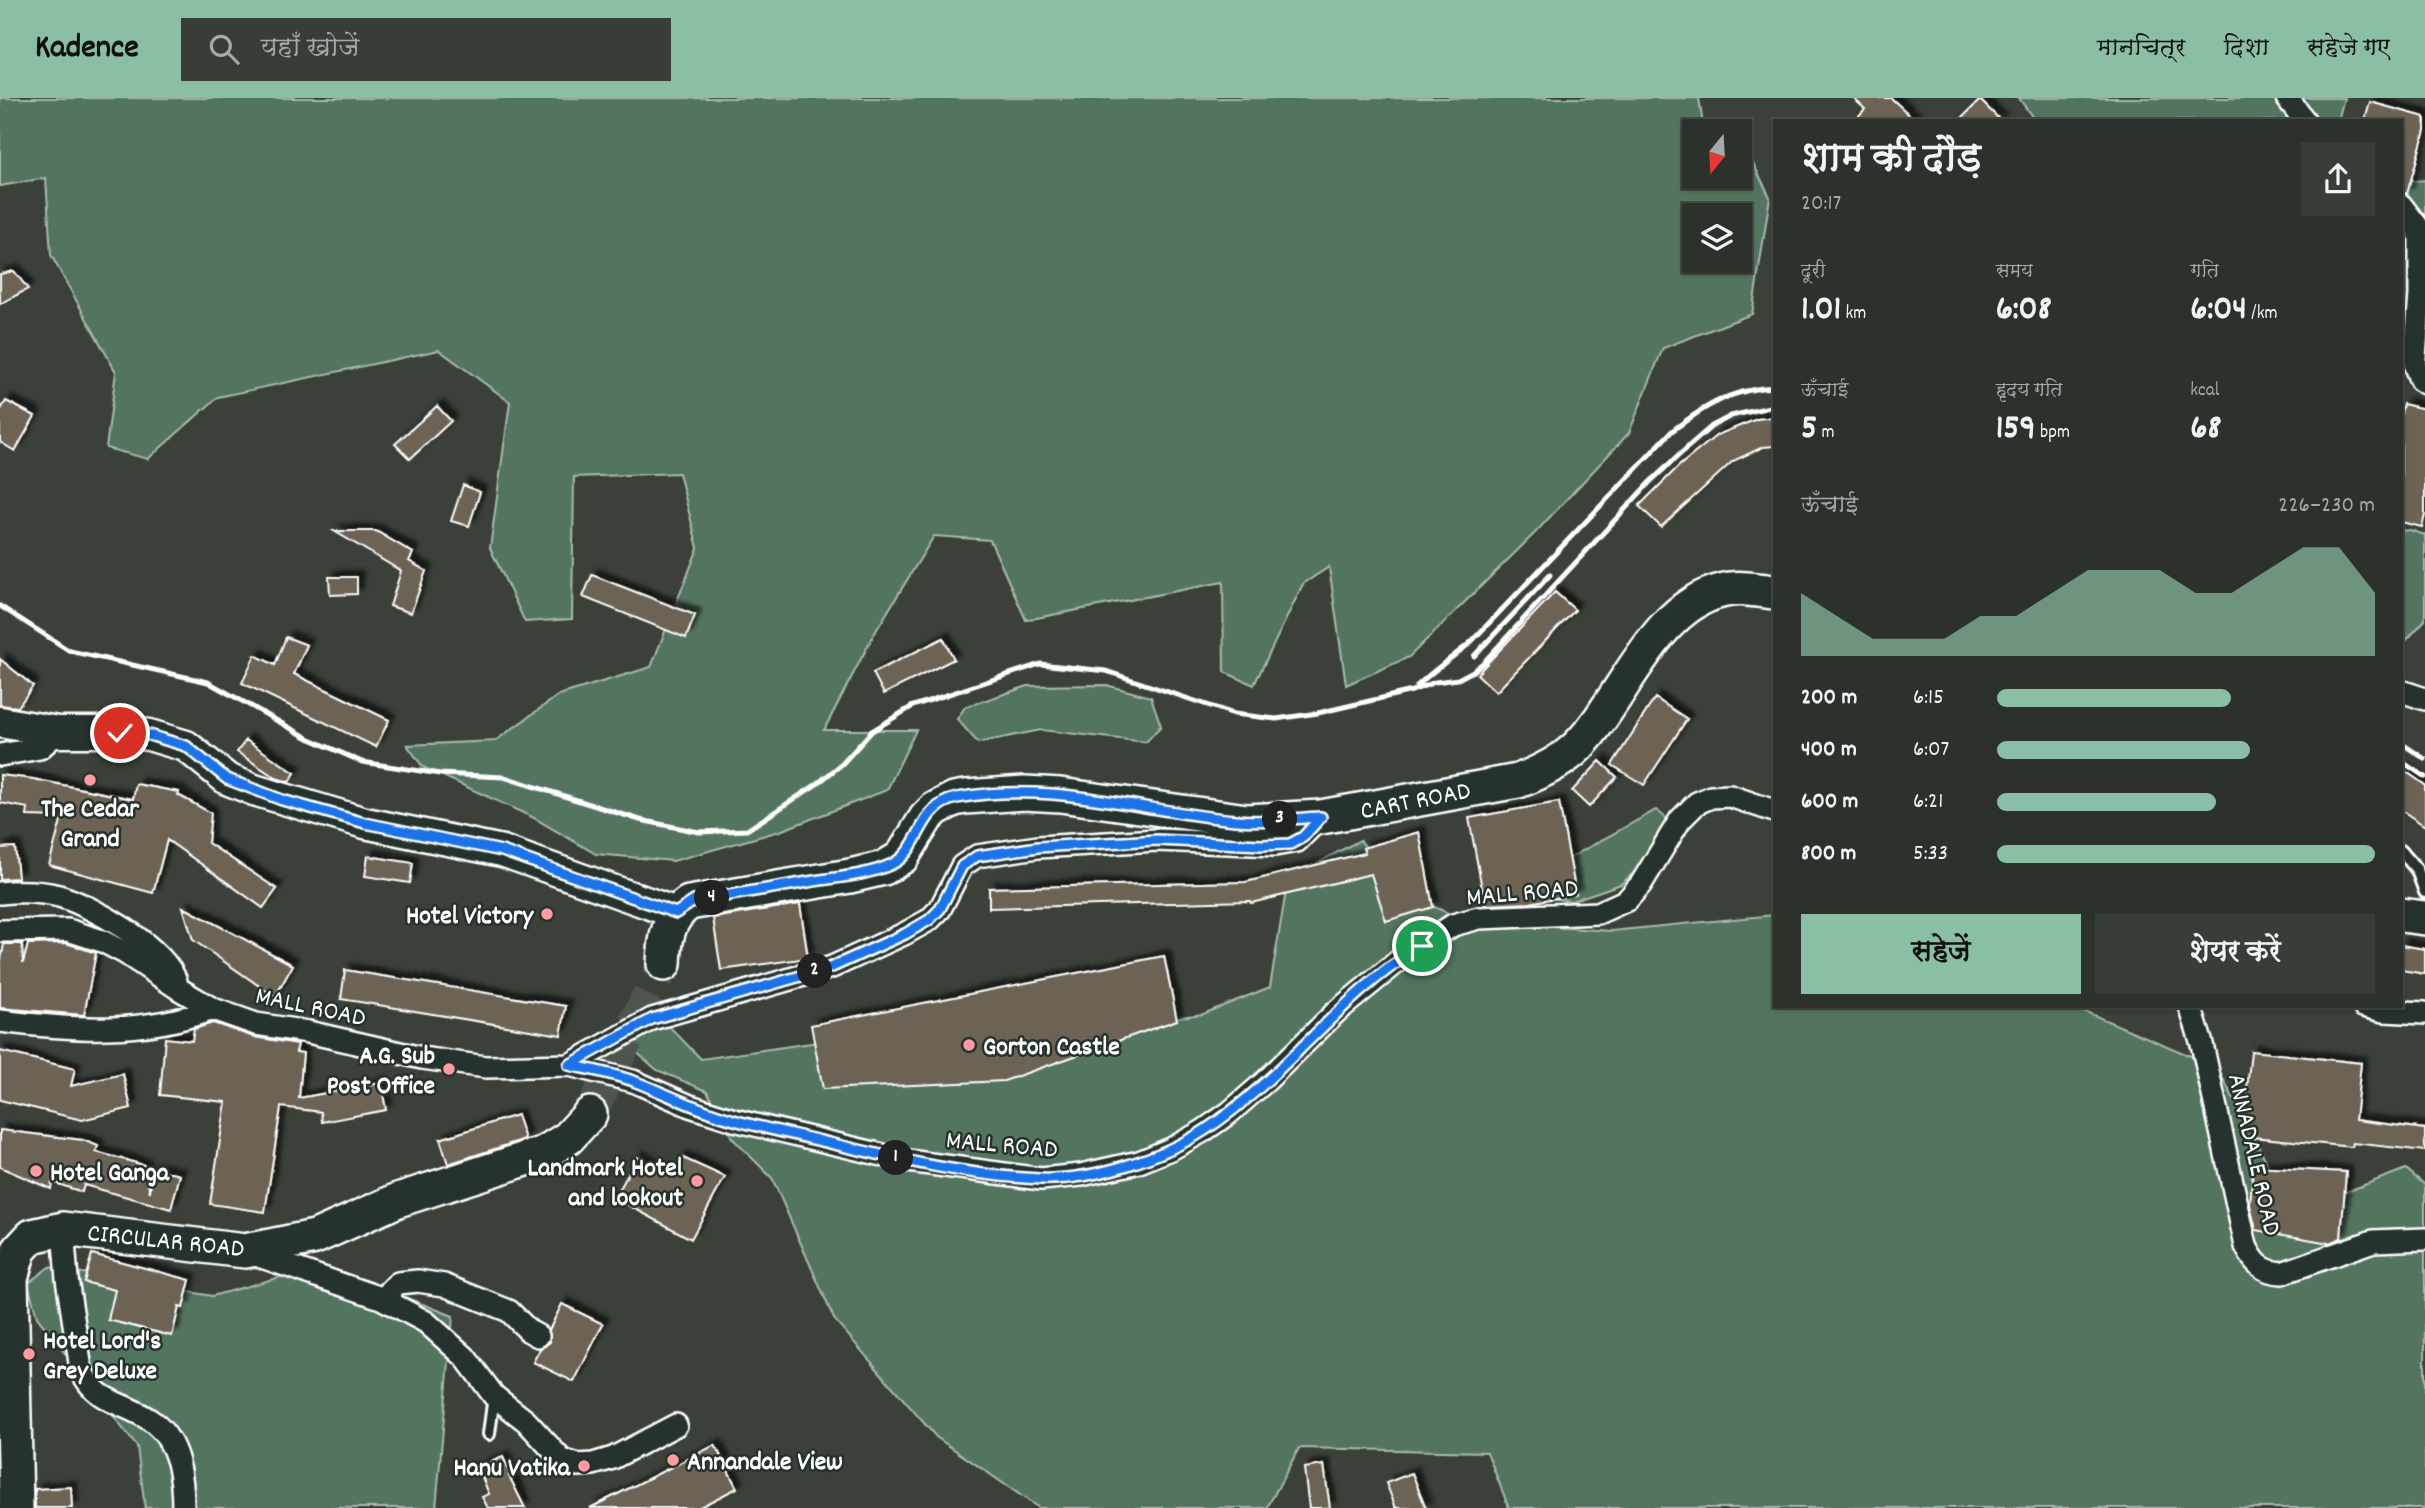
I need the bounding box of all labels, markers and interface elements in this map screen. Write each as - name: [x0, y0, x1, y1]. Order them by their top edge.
- search box: [181, 18, 671, 81]
- text: Kadence: [35, 26, 139, 73]
- icon: search: [205, 30, 243, 68]
- text: यहाँ खोजें: [261, 31, 359, 68]
- text: मानचित्र: [2097, 32, 2185, 66]
- text: दिशा: [2223, 32, 2269, 66]
- text: सहेजे गए: [2307, 32, 2390, 66]
- north arrow: [1682, 119, 1752, 189]
- map controls: [1682, 119, 1752, 273]
- text: शाम की दौड़: [1801, 134, 1981, 189]
- button: share: [2301, 142, 2375, 216]
- text: 20:17: [1801, 188, 1841, 221]
- button: layers: [1682, 203, 1752, 273]
- text: दूरी: [1801, 259, 1826, 286]
- text: समय: [1996, 259, 2033, 286]
- text: गति: [2190, 259, 2219, 286]
- text: 1.01: [1801, 286, 1841, 336]
- text: 6:08: [1996, 286, 2052, 336]
- text: 6:04: [2190, 286, 2247, 336]
- text: km: [1841, 301, 1866, 328]
- text: /km: [2247, 301, 2278, 328]
- text: ऊँचाई: [1801, 378, 1849, 405]
- text: हृदय गति: [1996, 378, 2062, 405]
- text: kcal: [2190, 378, 2219, 405]
- text: 5: [1801, 405, 1817, 455]
- text: 159: [1996, 405, 2036, 455]
- text: 68: [2190, 405, 2222, 455]
- text: m: [1817, 420, 1835, 447]
- text: bpm: [2036, 420, 2070, 447]
- text: ऊँचाई: [1801, 490, 1859, 523]
- text: 226–230 m: [2278, 490, 2375, 523]
- text: 200 m: [1801, 682, 1857, 715]
- text: 6:15: [1913, 682, 1944, 715]
- pin: [90, 703, 150, 763]
- icon: check: [101, 714, 139, 752]
- text: 400 m: [1801, 734, 1857, 767]
- text: 6:07: [1913, 734, 1949, 767]
- marker: The Cedar Grand: [82, 772, 98, 788]
- street label: CART ROAD: [1358, 774, 1474, 831]
- text: 600 m: [1801, 786, 1858, 819]
- text: 6:21: [1913, 786, 1943, 819]
- place label: The Cedar Grand: [41, 792, 139, 859]
- pin: 3: [1262, 802, 1298, 836]
- text: 3: [1275, 805, 1284, 832]
- text: 800 m: [1801, 838, 1856, 871]
- text: 5:33: [1913, 838, 1948, 871]
- street label: MALL ROAD: [1465, 871, 1580, 918]
- pin: 4: [694, 880, 730, 916]
- text: 4: [708, 884, 715, 911]
- place label: Hotel Victory: [406, 899, 534, 936]
- marker: Hotel Victory: [539, 906, 555, 922]
- button: सहेजें: [1801, 914, 2081, 994]
- button: शेयर करें: [2095, 914, 2375, 994]
- pin: [1392, 916, 1452, 976]
- icon: arrive: [1403, 927, 1441, 965]
- pin: 2: [798, 954, 832, 988]
- text: 2: [810, 957, 819, 984]
- street label: MALL ROAD: [252, 979, 369, 1038]
- place label: Gorton Castle: [983, 1030, 1120, 1067]
- marker: Gorton Castle: [961, 1037, 977, 1053]
- place label: A.G. Sub Post Office: [327, 1039, 435, 1106]
- marker: A.G. Sub Post Office: [441, 1061, 457, 1077]
- street label: ANNADALE ROAD: [2216, 1070, 2289, 1239]
- street label: MALL ROAD: [944, 1123, 1059, 1170]
- pin: 1: [878, 1140, 914, 1176]
- text: 1: [893, 1144, 898, 1171]
- place label: Landmark Hotel and lookout: [528, 1151, 684, 1218]
- place label: Hotel Ganga: [50, 1156, 170, 1193]
- marker: Hotel Ganga: [28, 1163, 44, 1179]
- marker: Landmark Hotel and lookout: [689, 1173, 705, 1189]
- street label: CIRCULAR ROAD: [85, 1216, 246, 1269]
- place label: Hotel Lord's Grey Deluxe: [43, 1324, 161, 1391]
- marker: Hotel Lord's Grey Deluxe: [21, 1346, 37, 1362]
- place label: Annandale View: [687, 1445, 843, 1482]
- place label: Hanu Vatika: [453, 1451, 571, 1488]
- marker: Annandale View: [665, 1452, 681, 1468]
- marker: Hanu Vatika: [576, 1458, 592, 1474]

